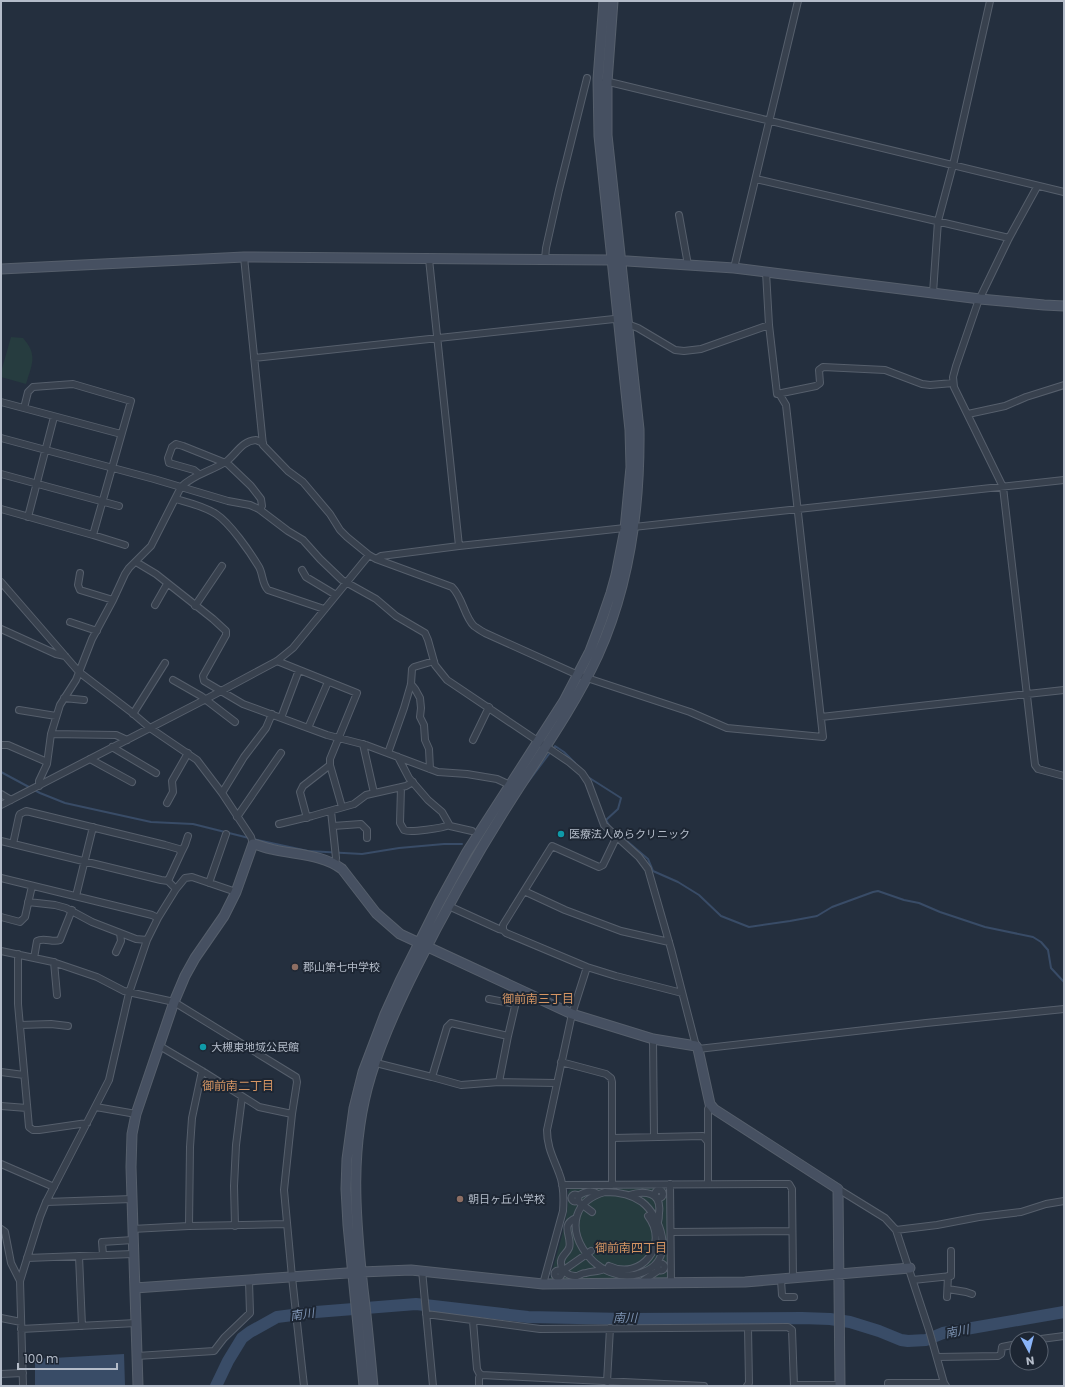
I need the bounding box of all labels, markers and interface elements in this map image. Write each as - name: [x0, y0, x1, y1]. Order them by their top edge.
- place label: 医療法人めらクリニック: [569, 826, 690, 842]
- marker: 医療法人めらクリニック: [556, 829, 566, 839]
- place label: 郡山第七中学校: [303, 959, 380, 975]
- marker: 郡山第七中学校: [290, 962, 300, 972]
- district label: 御前南三丁目: [502, 990, 574, 1007]
- place label: 大槻東地域公民館: [211, 1039, 299, 1055]
- marker: 大槻東地域公民館: [198, 1042, 208, 1052]
- district label: 御前南二丁目: [202, 1077, 274, 1094]
- place label: 朝日ヶ丘小学校: [468, 1191, 545, 1207]
- marker: 朝日ヶ丘小学校: [455, 1194, 465, 1204]
- district label: 御前南四丁目: [595, 1239, 667, 1256]
- water label: 南川: [289, 1304, 317, 1324]
- water label: 南川: [613, 1309, 639, 1326]
- water label: 南川: [944, 1320, 972, 1342]
- north arrow: [1009, 1331, 1049, 1371]
- scale bar: [18, 1345, 117, 1371]
- text: 100 m: [24, 1350, 58, 1367]
- text: N: [1025, 1352, 1035, 1369]

